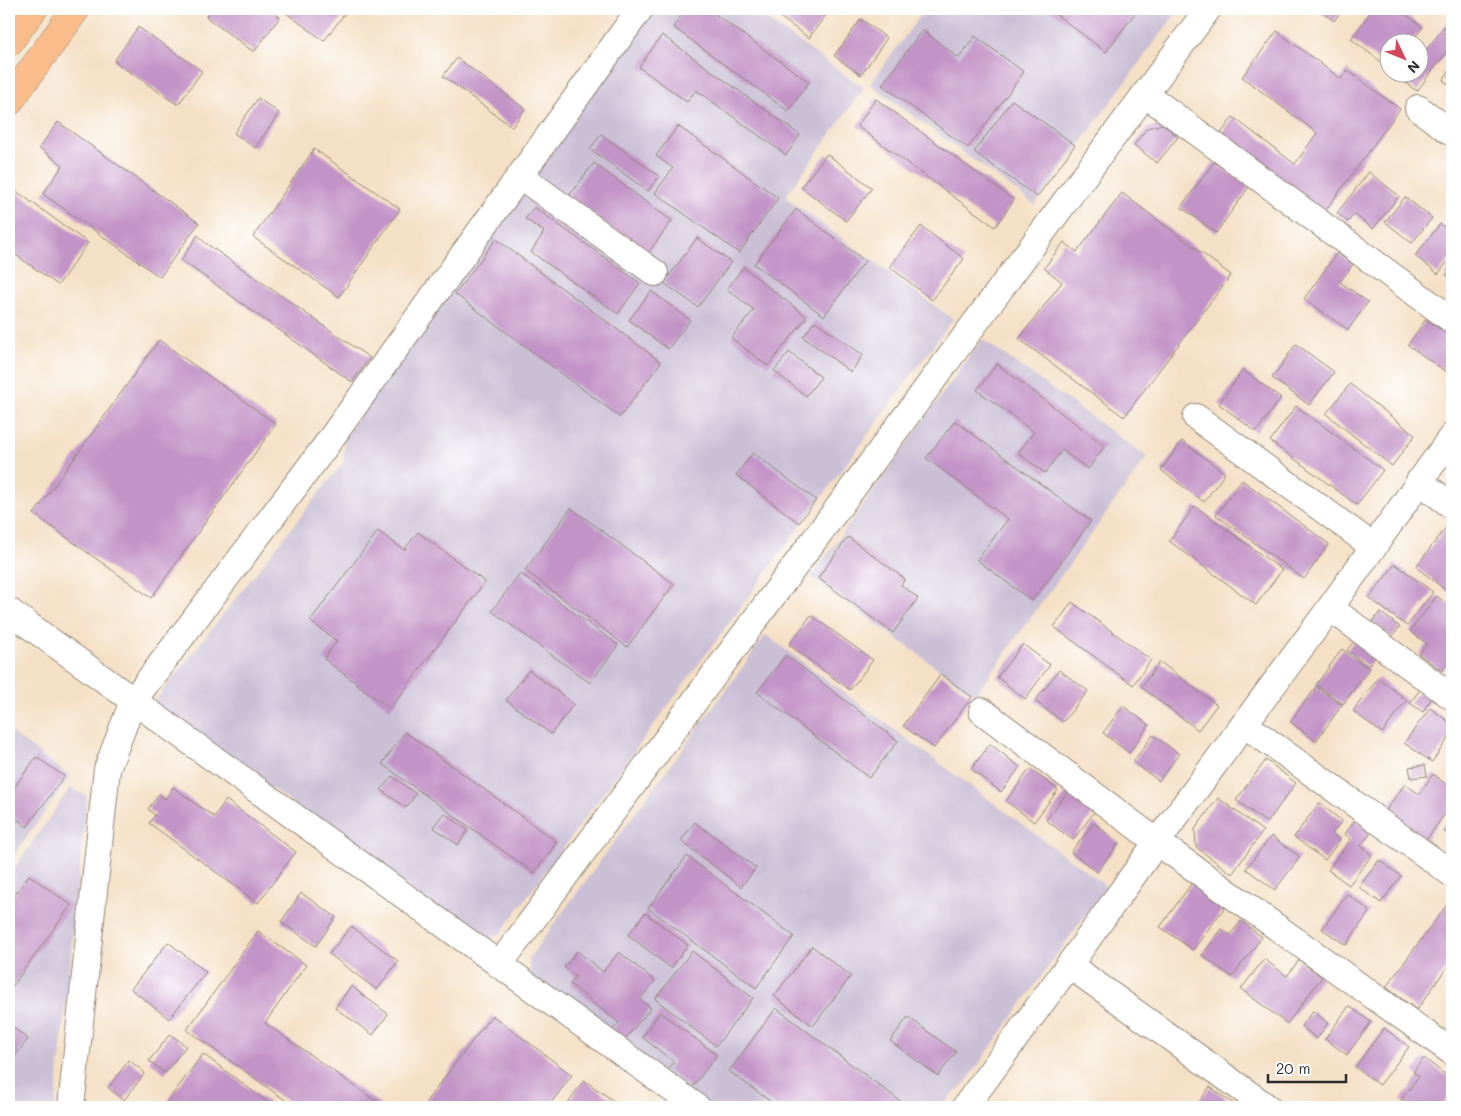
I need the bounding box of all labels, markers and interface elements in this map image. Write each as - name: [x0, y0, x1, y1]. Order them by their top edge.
- north arrow: [1378, 32, 1428, 82]
- text: N: [1403, 57, 1424, 78]
- scale bar: [1268, 1051, 1346, 1083]
- text: 20 m: [1276, 1058, 1310, 1078]

